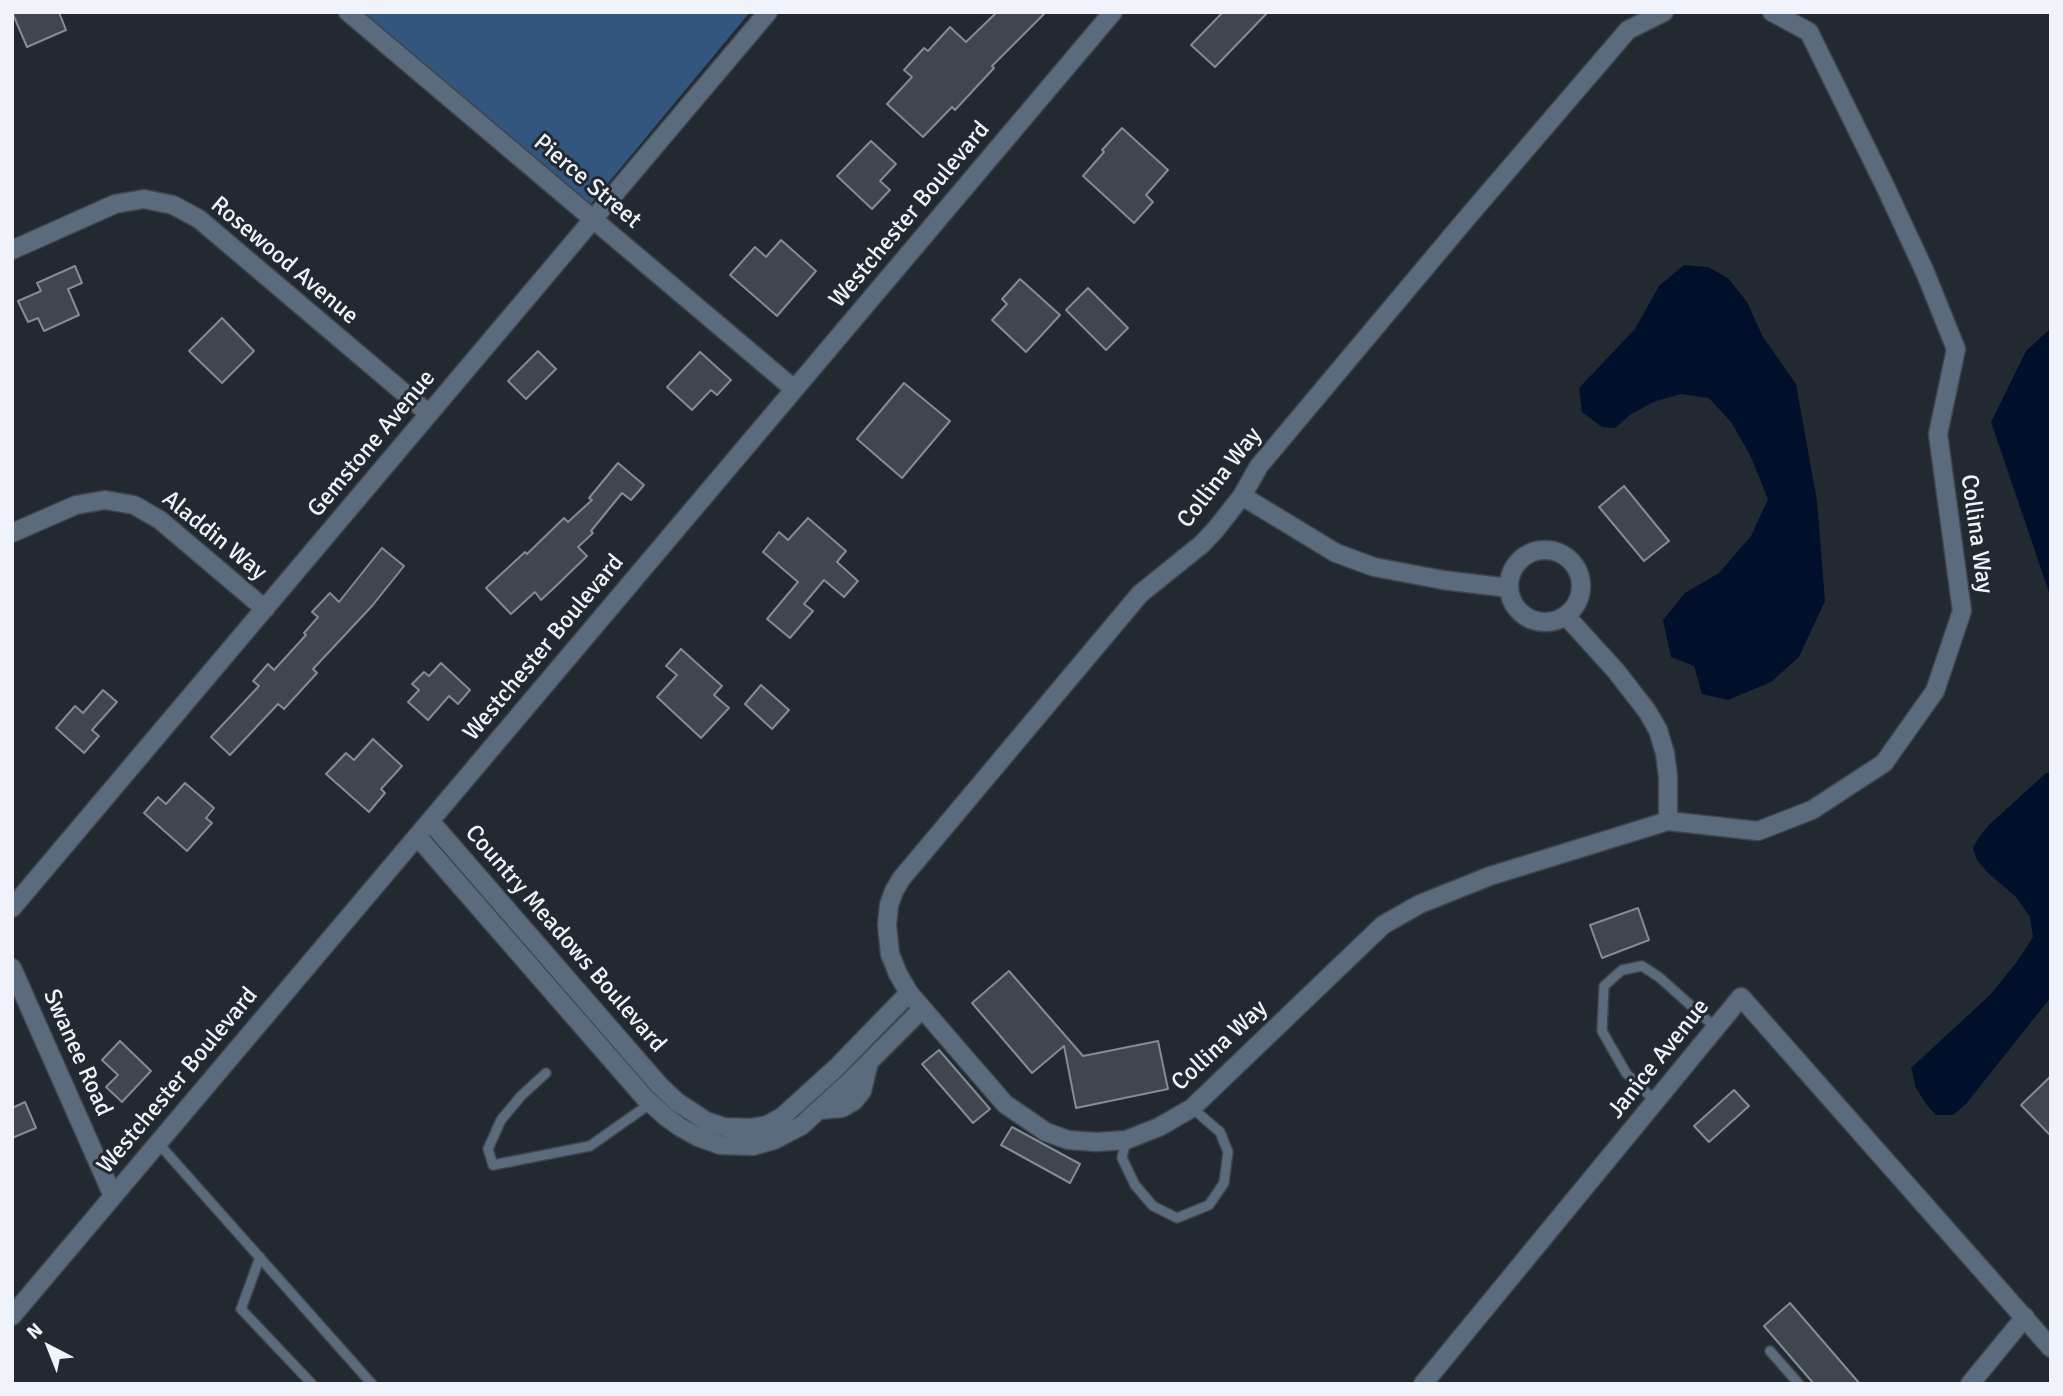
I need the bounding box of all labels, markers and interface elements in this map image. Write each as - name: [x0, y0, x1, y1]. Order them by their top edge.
- street label: Westchester Boulevard: [824, 116, 996, 314]
- street label: Pierce Street: [527, 129, 647, 235]
- street label: Rosewood Avenue: [204, 191, 364, 331]
- street label: Gemstone Avenue: [302, 365, 442, 523]
- street label: Collina Way: [1172, 422, 1268, 534]
- street label: Collina Way: [1953, 472, 1999, 596]
- street label: Aladdin Way: [156, 485, 272, 587]
- street label: Westchester Boulevard: [458, 549, 630, 747]
- street label: Country Meadows Boulevard: [458, 819, 672, 1059]
- street label: Westchester Boulevard: [92, 982, 264, 1180]
- street label: Swanee Road: [36, 985, 118, 1121]
- street label: Janice Avenue: [1602, 993, 1716, 1125]
- street label: Collina Way: [1166, 994, 1274, 1098]
- north arrow: [14, 1312, 84, 1382]
- text: N: [22, 1318, 48, 1345]

